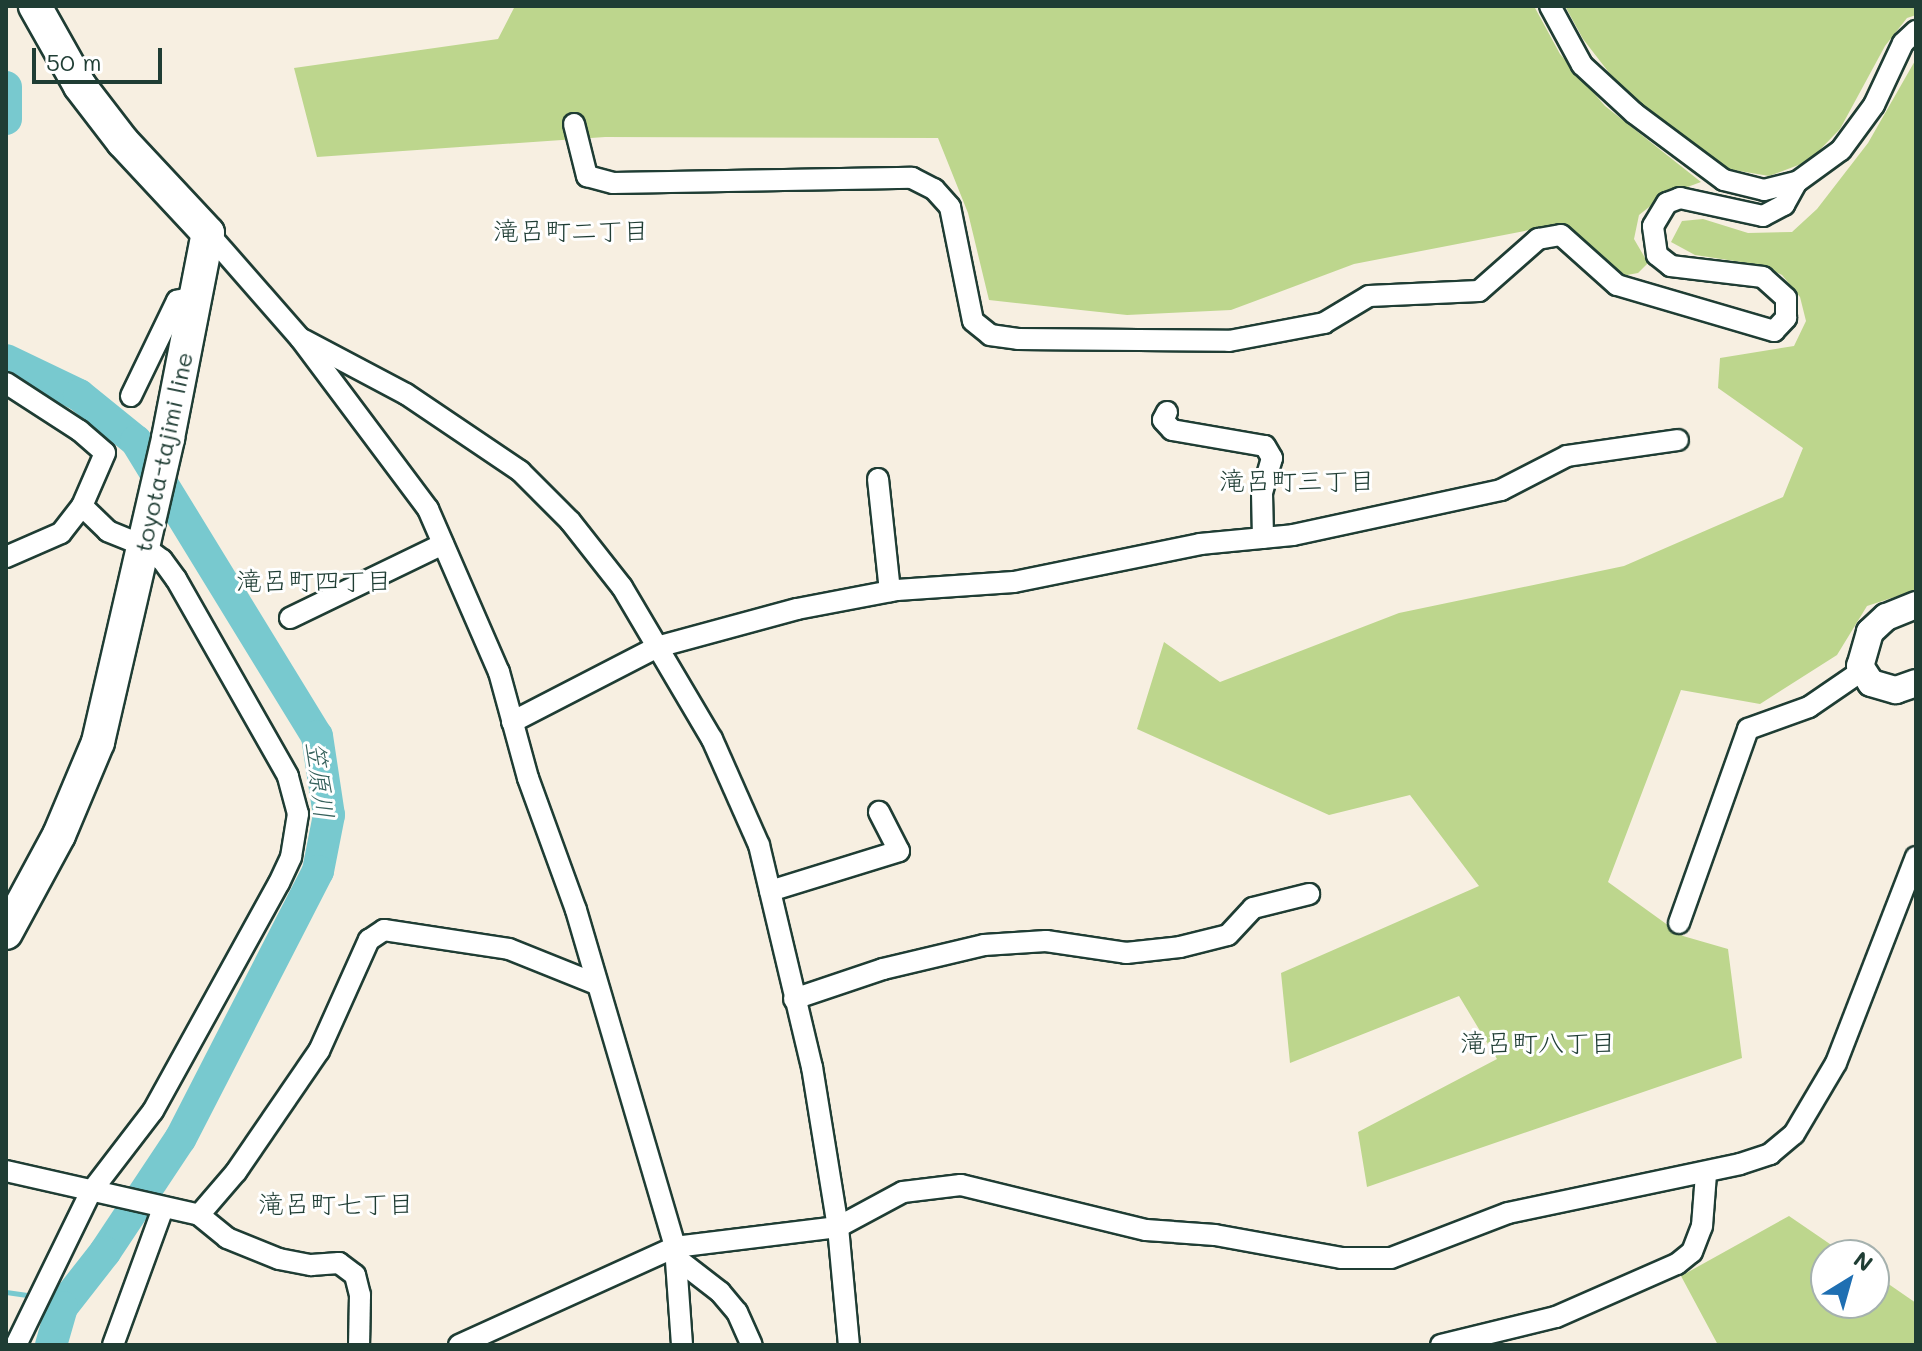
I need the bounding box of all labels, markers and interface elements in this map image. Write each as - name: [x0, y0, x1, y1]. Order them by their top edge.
- scale bar: [36, 32, 166, 82]
- text: 50 m: [46, 46, 102, 77]
- district label: 滝呂町二丁目: [493, 215, 649, 247]
- street label: toyota-tajimi line: [128, 349, 198, 555]
- district label: 滝呂町三丁目: [1219, 465, 1375, 497]
- district label: 滝呂町四丁目: [236, 565, 392, 597]
- water label: 笠原川: [300, 739, 340, 821]
- district label: 滝呂町八丁目: [1460, 1027, 1616, 1059]
- district label: 滝呂町七丁目: [258, 1188, 414, 1220]
- north arrow: [1810, 1239, 1890, 1319]
- text: N: [1848, 1244, 1879, 1278]

